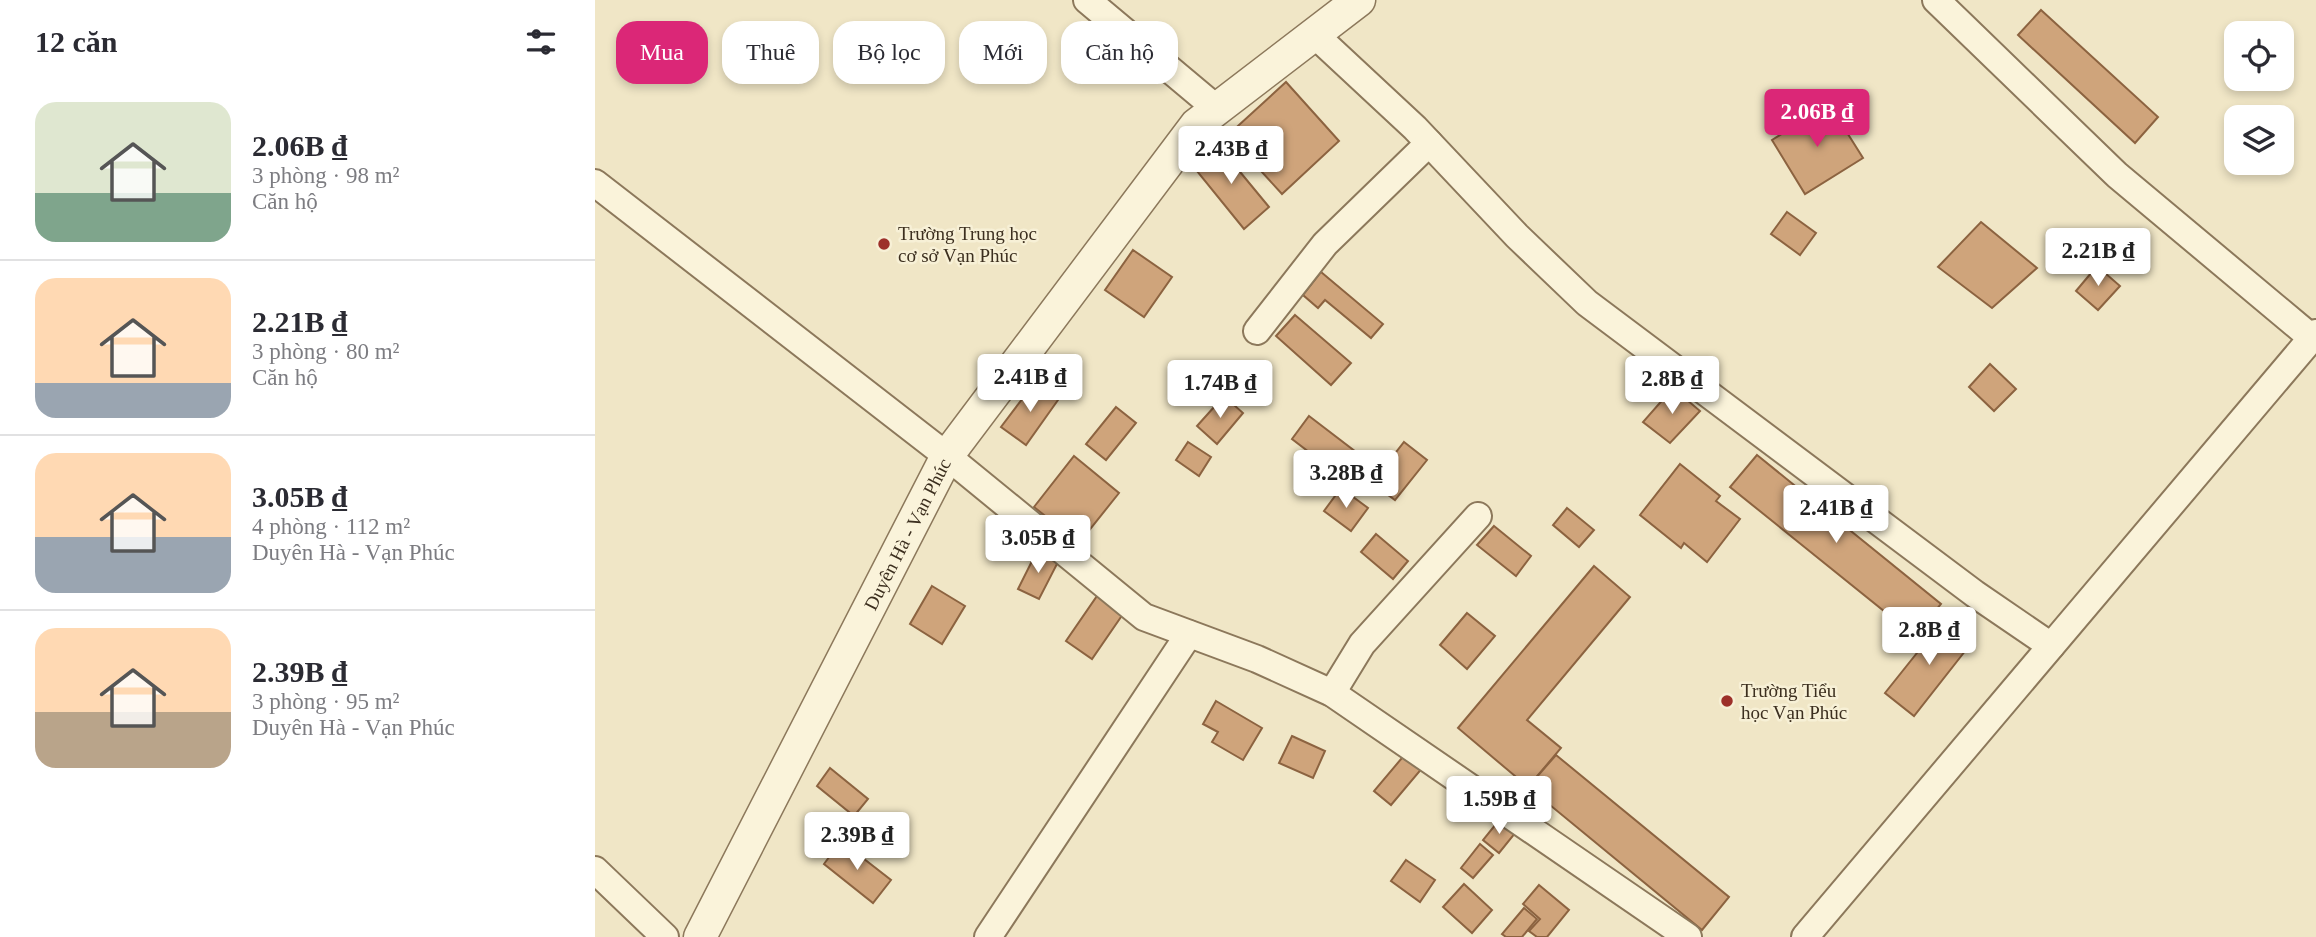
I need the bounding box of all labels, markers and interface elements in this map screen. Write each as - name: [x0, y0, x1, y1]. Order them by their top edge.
- chip: Mua: [616, 21, 708, 84]
- chip: Thuê: [722, 21, 819, 84]
- chip: Bộ lọc: [833, 21, 945, 84]
- chip: Mới: [959, 21, 1047, 84]
- chip: Căn hộ: [1061, 21, 1178, 84]
- map controls: [2224, 21, 2294, 175]
- button: locate: [2224, 21, 2294, 91]
- icon: filters: [522, 23, 560, 61]
- text: 12 căn: [35, 25, 118, 58]
- pin: 2.06B ₫: [1752, 90, 1882, 149]
- text: 2.06B ₫: [1780, 99, 1854, 124]
- button: layers: [2224, 105, 2294, 175]
- pin: 2.43B ₫: [1166, 127, 1296, 186]
- text: 2.06B ₫: [252, 129, 347, 162]
- icon: home: [91, 130, 175, 214]
- text: 2.43B ₫: [1194, 136, 1268, 161]
- text: 3 phòng · 98 m²: [252, 163, 399, 188]
- text: Căn hộ: [252, 189, 318, 214]
- place label: Trường Trung học cơ sở Vạn Phúc: [898, 223, 1037, 266]
- pin: 2.21B ₫: [2033, 229, 2163, 288]
- marker: Trường Trung học cơ sở Vạn Phúc: [876, 236, 892, 252]
- text: 2.21B ₫: [2061, 238, 2135, 263]
- text: 2.21B ₫: [252, 305, 347, 338]
- icon: home: [91, 306, 175, 390]
- text: 3 phòng · 80 m²: [252, 339, 399, 364]
- pin: 2.41B ₫: [965, 354, 1095, 414]
- pin: 2.8B ₫: [1615, 356, 1729, 416]
- pin: 1.74B ₫: [1155, 360, 1285, 420]
- text: 2.41B ₫: [993, 364, 1067, 389]
- text: Căn hộ: [252, 365, 318, 390]
- text: 2.8B ₫: [1641, 366, 1703, 391]
- text: 1.74B ₫: [1183, 370, 1257, 395]
- pin: 3.28B ₫: [1281, 450, 1411, 510]
- street label: Duyên Hà - Vạn Phúc: [859, 455, 955, 613]
- text: 3.28B ₫: [1309, 460, 1383, 485]
- text: 3.05B ₫: [252, 480, 347, 513]
- icon: home: [91, 481, 175, 565]
- pin: 2.41B ₫: [1771, 486, 1901, 545]
- text: 2.41B ₫: [1799, 495, 1873, 520]
- text: 4 phòng · 112 m²: [252, 514, 410, 539]
- pin: 3.05B ₫: [973, 516, 1103, 575]
- text: 3.05B ₫: [1001, 525, 1075, 550]
- text: Duyên Hà - Vạn Phúc: [252, 540, 455, 565]
- pin: 2.8B ₫: [1872, 608, 1986, 667]
- text: 2.8B ₫: [1898, 617, 1960, 642]
- text: 2.39B ₫: [252, 655, 347, 688]
- icon: home: [91, 656, 175, 740]
- place label: Trường Tiểu học Vạn Phúc: [1741, 680, 1847, 723]
- text: 3 phòng · 95 m²: [252, 689, 399, 714]
- marker: Trường Tiểu học Vạn Phúc: [1719, 693, 1735, 709]
- text: Duyên Hà - Vạn Phúc: [252, 715, 455, 740]
- pin: 1.59B ₫: [1434, 776, 1564, 836]
- text: 1.59B ₫: [1462, 786, 1536, 811]
- pin: 2.39B ₫: [792, 812, 922, 872]
- text: 2.39B ₫: [820, 822, 894, 847]

